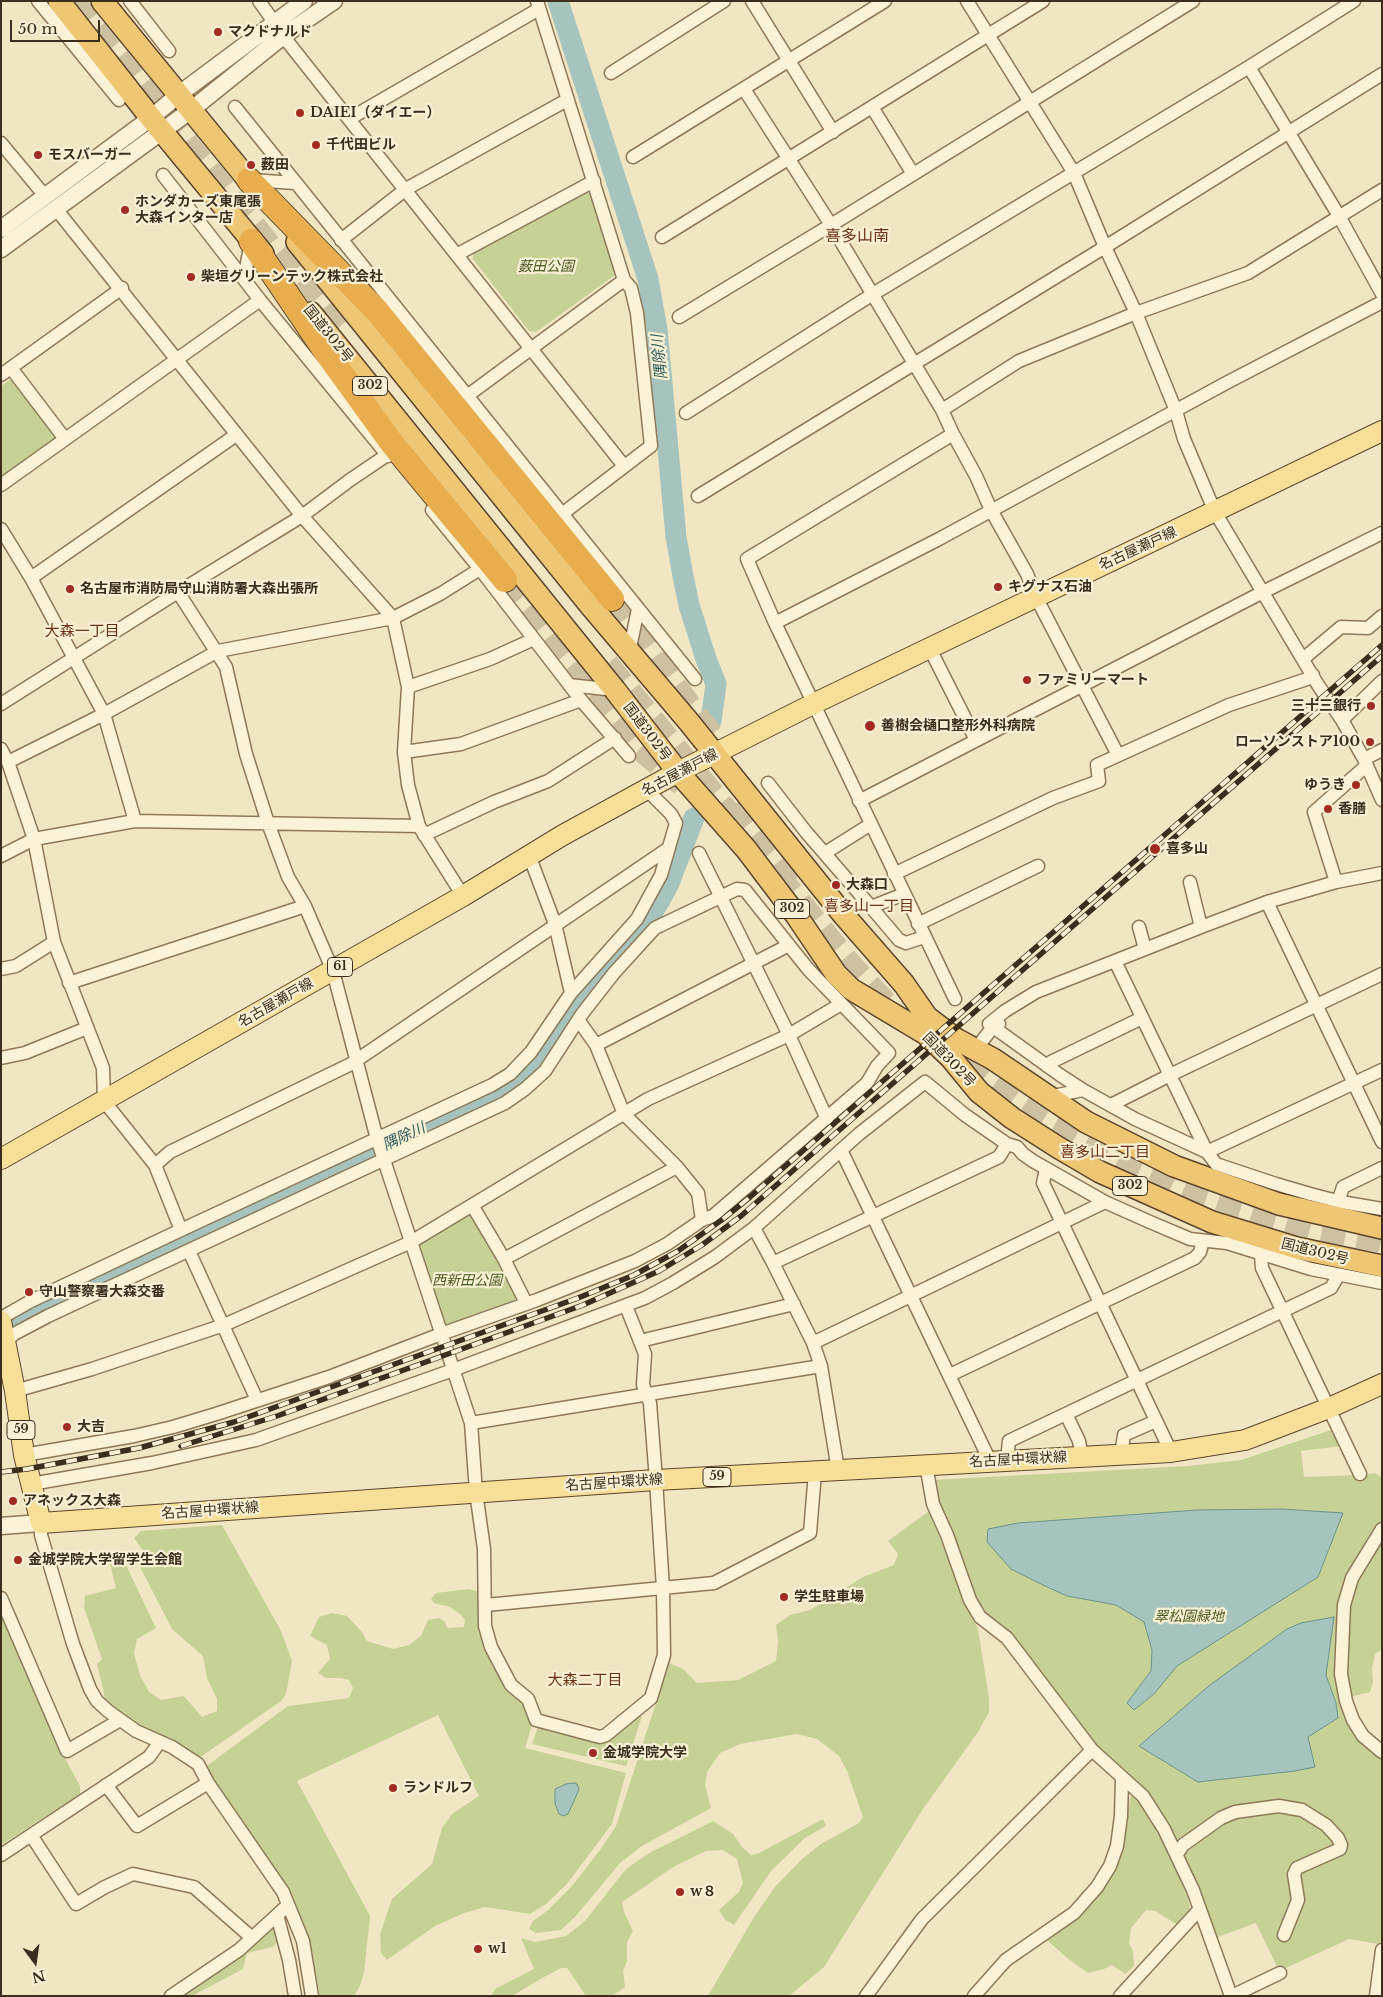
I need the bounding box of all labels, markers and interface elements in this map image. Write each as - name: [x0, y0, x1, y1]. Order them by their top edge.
- scale bar: [12, 10, 102, 42]
- text: 50 m: [18, 19, 58, 38]
- place label: マクドナルド: [228, 24, 312, 40]
- marker: マクドナルド: [212, 26, 224, 38]
- place label: DAIEI（ダイエー）: [310, 105, 440, 121]
- marker: DAIEI（ダイエー）: [294, 107, 306, 119]
- place label: 千代田ビル: [326, 137, 396, 153]
- marker: 千代田ビル: [310, 139, 322, 151]
- place label: モスバーガー: [48, 147, 132, 163]
- marker: モスバーガー: [32, 149, 44, 161]
- place label: 薮田: [261, 157, 289, 173]
- marker: 薮田: [245, 159, 257, 171]
- place label: ホンダカーズ東尾張 大森インター店: [135, 194, 261, 226]
- marker: ホンダカーズ東尾張 大森インター店: [119, 204, 131, 216]
- district label: 喜多山南: [825, 226, 889, 246]
- park label: 薮田公園: [518, 259, 574, 275]
- place label: 柴垣グリーンテック株式会社: [201, 269, 383, 285]
- marker: 柴垣グリーンテック株式会社: [185, 271, 197, 283]
- street label: 国道302号: [300, 302, 356, 366]
- water label: 隅除川: [649, 334, 671, 380]
- road number: 302: [352, 376, 388, 396]
- street label: 名古屋瀬戸線: [1096, 524, 1180, 574]
- place label: キグナス石油: [1008, 579, 1092, 595]
- place label: 名古屋市消防局守山消防署大森出張所: [80, 581, 318, 597]
- marker: キグナス石油: [992, 581, 1004, 593]
- marker: 名古屋市消防局守山消防署大森出張所: [64, 583, 76, 595]
- district label: 大森一丁目: [45, 623, 119, 641]
- place label: ファミリーマート: [1037, 672, 1149, 688]
- marker: ファミリーマート: [1021, 674, 1033, 686]
- place label: 三十三銀行: [1291, 698, 1361, 714]
- street label: 国道302号: [619, 699, 675, 765]
- marker: 三十三銀行: [1365, 700, 1377, 712]
- place label: 善樹会樋口整形外科病院: [881, 718, 1035, 734]
- marker: 善樹会樋口整形外科病院: [863, 719, 877, 733]
- place label: ローソンストア100: [1235, 734, 1360, 750]
- marker: ローソンストア100: [1364, 736, 1376, 748]
- street label: 名古屋瀬戸線: [639, 746, 721, 800]
- place label: ゆうき: [1304, 777, 1346, 793]
- marker: ゆうき: [1350, 779, 1362, 791]
- place label: 香膳: [1338, 801, 1366, 817]
- marker: 香膳: [1322, 803, 1334, 815]
- place label: 喜多山: [1166, 841, 1208, 857]
- marker: 喜多山: [1148, 842, 1162, 856]
- place label: 大森口: [846, 877, 888, 893]
- marker: 大森口: [830, 879, 842, 891]
- district label: 喜多山一丁目: [824, 898, 914, 916]
- road number: 302: [774, 900, 810, 919]
- road number: 61: [328, 958, 352, 976]
- street label: 名古屋瀬戸線: [235, 975, 317, 1031]
- street label: 国道302号: [919, 1029, 979, 1091]
- water label: 隅除川: [380, 1119, 428, 1155]
- district label: 喜多山二丁目: [1060, 1144, 1150, 1162]
- road number: 302: [1112, 1176, 1148, 1196]
- street label: 国道302号: [1279, 1235, 1351, 1269]
- park label: 西新田公園: [432, 1273, 502, 1289]
- place label: 守山警察署大森交番: [39, 1284, 165, 1300]
- marker: 守山警察署大森交番: [23, 1286, 35, 1298]
- place label: 大吉: [77, 1419, 105, 1435]
- road number: 59: [7, 1420, 35, 1440]
- marker: 大吉: [61, 1421, 73, 1433]
- street label: 名古屋中環状線: [969, 1449, 1067, 1471]
- road number: 59: [703, 1468, 731, 1486]
- street label: 名古屋中環状線: [565, 1471, 663, 1495]
- place label: アネックス大森: [23, 1493, 121, 1509]
- marker: アネックス大森: [7, 1495, 19, 1507]
- street label: 名古屋中環状線: [161, 1499, 259, 1523]
- place label: 金城学院大学留学生会館: [28, 1552, 182, 1568]
- marker: 金城学院大学留学生会館: [12, 1554, 24, 1566]
- place label: 学生駐車場: [794, 1589, 864, 1605]
- marker: 学生駐車場: [778, 1591, 790, 1603]
- park label: 翠松園緑地: [1154, 1609, 1224, 1625]
- district label: 大森二丁目: [548, 1672, 622, 1690]
- place label: 金城学院大学: [603, 1745, 687, 1761]
- marker: 金城学院大学: [587, 1747, 599, 1759]
- place label: ランドルフ: [403, 1780, 473, 1796]
- marker: ランドルフ: [387, 1782, 399, 1794]
- place label: w８: [690, 1884, 716, 1900]
- marker: w８: [674, 1886, 686, 1898]
- north arrow: [10, 1937, 60, 1987]
- place label: w1: [488, 1941, 507, 1957]
- marker: w1: [472, 1943, 484, 1955]
- text: N: [30, 1966, 47, 1987]

